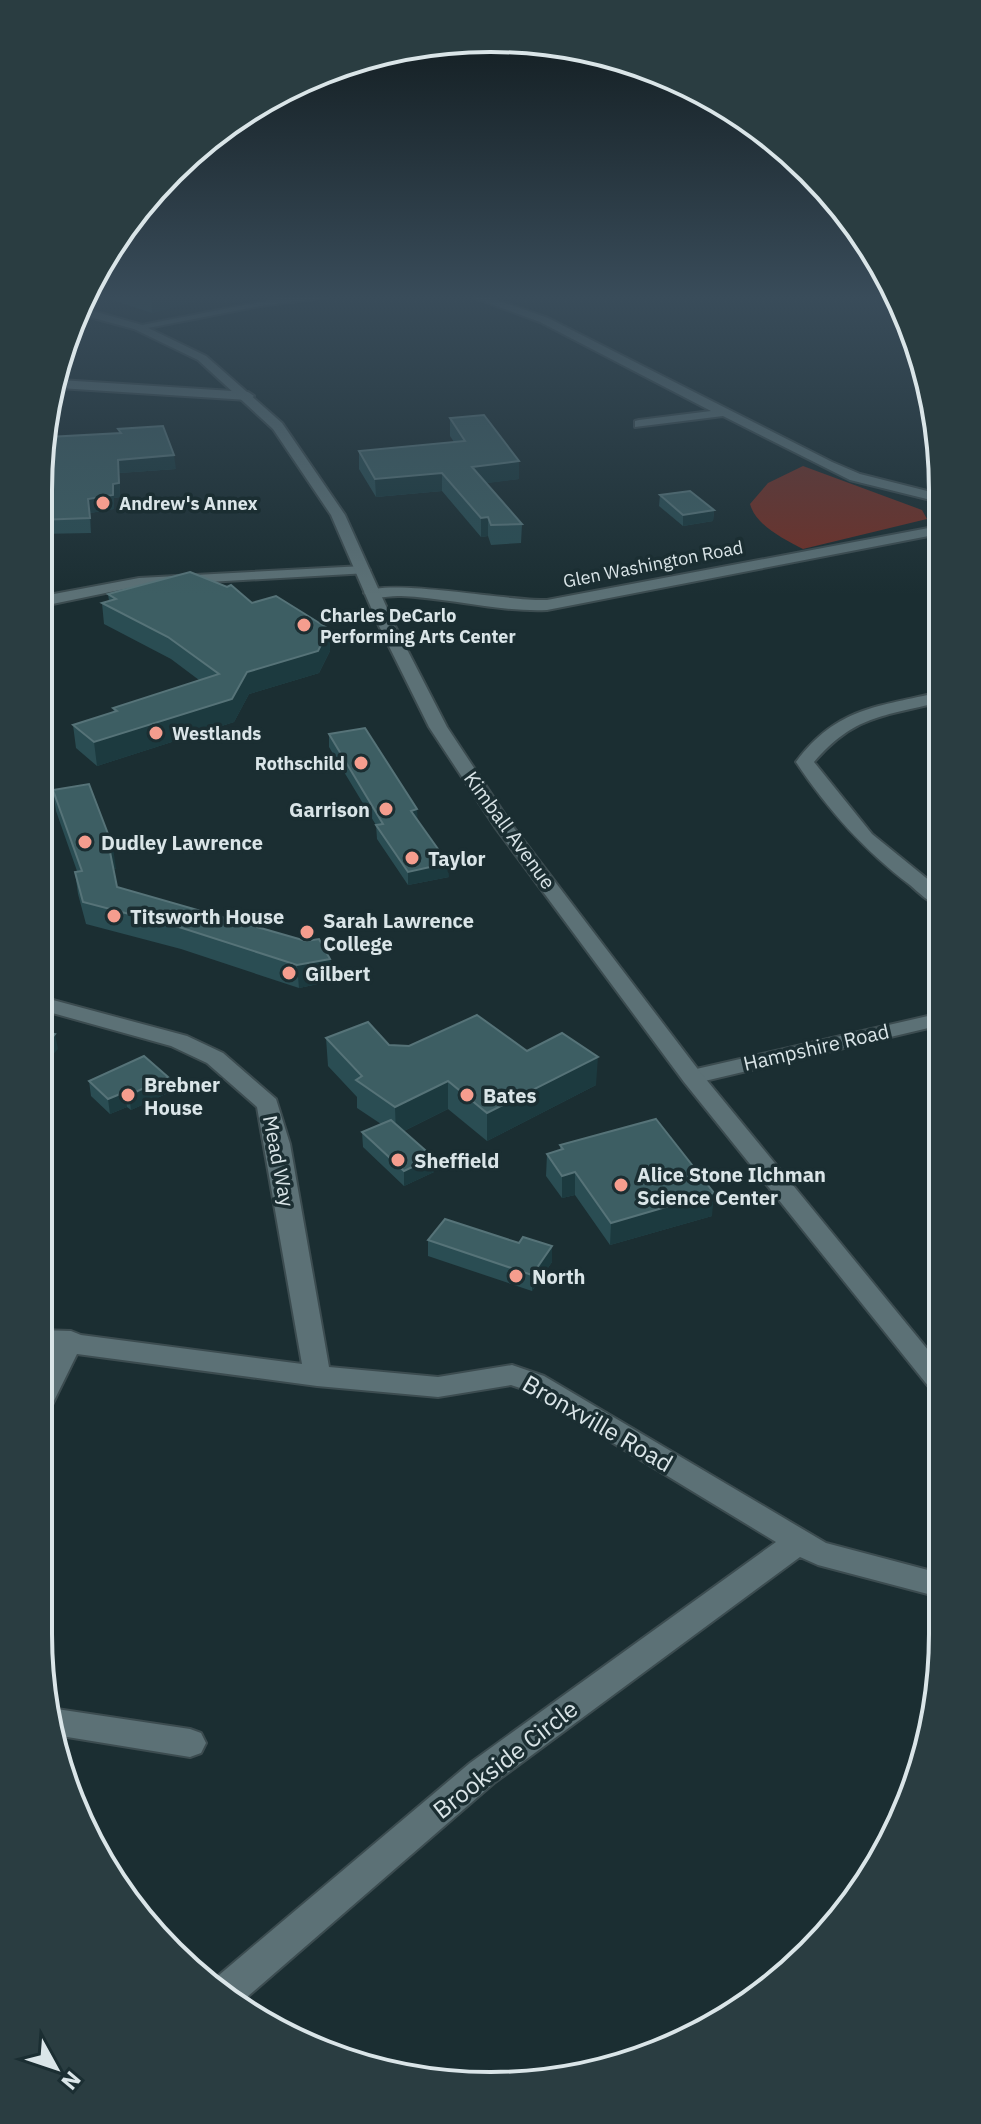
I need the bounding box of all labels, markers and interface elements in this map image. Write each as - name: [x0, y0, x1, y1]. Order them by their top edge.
- place label: Andrew's Annex: [119, 492, 258, 515]
- marker: Andrew's Annex: [94, 494, 112, 512]
- street label: Glen Washington Road: [561, 535, 745, 593]
- place label: Charles DeCarlo Performing Arts Center: [320, 604, 516, 648]
- marker: Charles DeCarlo Performing Arts Center: [295, 616, 313, 634]
- place label: Westlands: [172, 722, 261, 745]
- marker: Westlands: [147, 724, 165, 742]
- place label: Rothschild: [255, 752, 345, 775]
- marker: Rothschild: [352, 754, 370, 772]
- street label: Kimball Avenue: [458, 766, 562, 894]
- place label: Garrison: [289, 796, 370, 823]
- marker: Garrison: [377, 800, 395, 818]
- place label: Dudley Lawrence: [101, 829, 263, 856]
- marker: Dudley Lawrence: [76, 833, 94, 851]
- place label: Taylor: [428, 845, 486, 872]
- marker: Taylor: [403, 849, 421, 867]
- place label: Titsworth House: [130, 903, 284, 930]
- marker: Titsworth House: [105, 907, 123, 925]
- place label: Sarah Lawrence College: [323, 907, 474, 957]
- marker: Sarah Lawrence College: [298, 923, 316, 941]
- place label: Gilbert: [305, 960, 370, 987]
- marker: Gilbert: [280, 964, 298, 982]
- street label: Hampshire Road: [740, 1017, 892, 1077]
- place label: Brebner House: [144, 1071, 220, 1121]
- place label: Bates: [483, 1082, 537, 1109]
- marker: Brebner House: [119, 1086, 137, 1104]
- marker: Bates: [458, 1086, 476, 1104]
- street label: Mead Way: [257, 1113, 301, 1209]
- place label: Sheffield: [414, 1147, 499, 1174]
- marker: Sheffield: [389, 1151, 407, 1169]
- place label: Alice Stone Ilchman Science Center: [637, 1161, 826, 1211]
- marker: Alice Stone Ilchman Science Center: [612, 1176, 630, 1194]
- place label: North: [532, 1263, 586, 1290]
- marker: North: [507, 1267, 525, 1285]
- street label: Bronxville Road: [517, 1367, 679, 1479]
- street label: Brookside Circle: [426, 1692, 584, 1826]
- north arrow: [16, 2028, 96, 2108]
- text: N: [55, 2066, 88, 2097]

